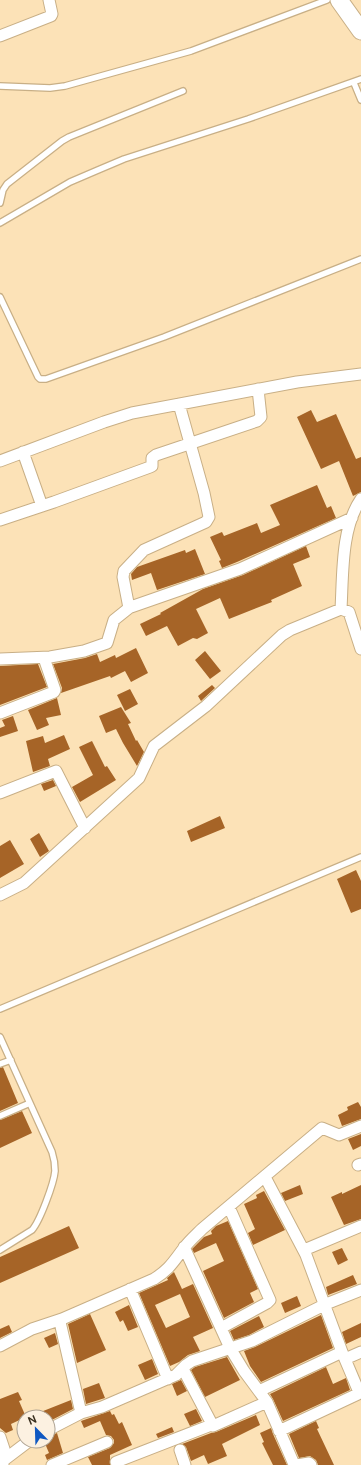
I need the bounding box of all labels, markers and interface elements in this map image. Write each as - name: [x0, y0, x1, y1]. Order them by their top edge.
- north arrow: [16, 1409, 56, 1449]
- text: N: [26, 1412, 39, 1428]

